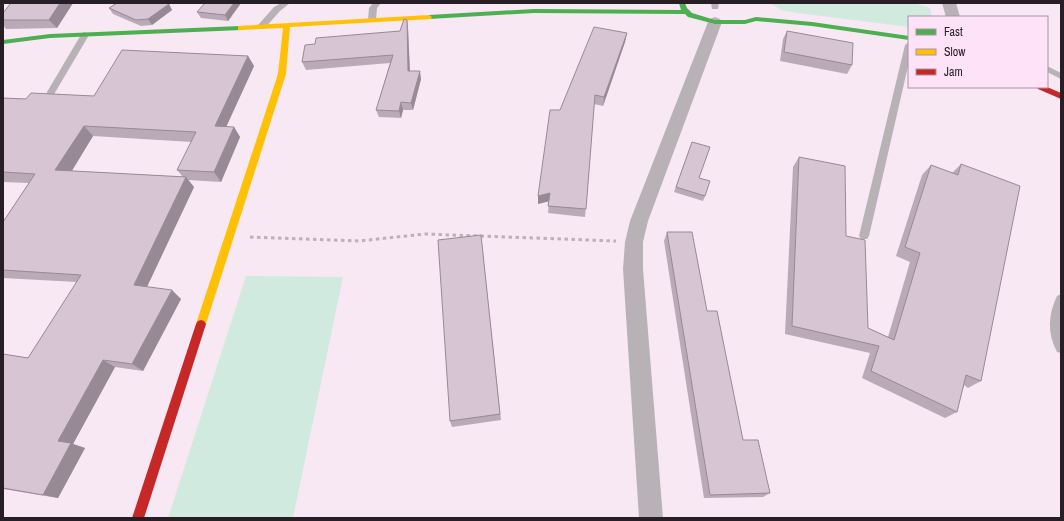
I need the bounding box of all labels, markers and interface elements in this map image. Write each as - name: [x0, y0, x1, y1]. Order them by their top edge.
- legend: [908, 16, 1048, 88]
- text: Fast: [944, 24, 963, 40]
- text: Slow: [944, 44, 966, 60]
- text: Jam: [944, 64, 963, 80]

